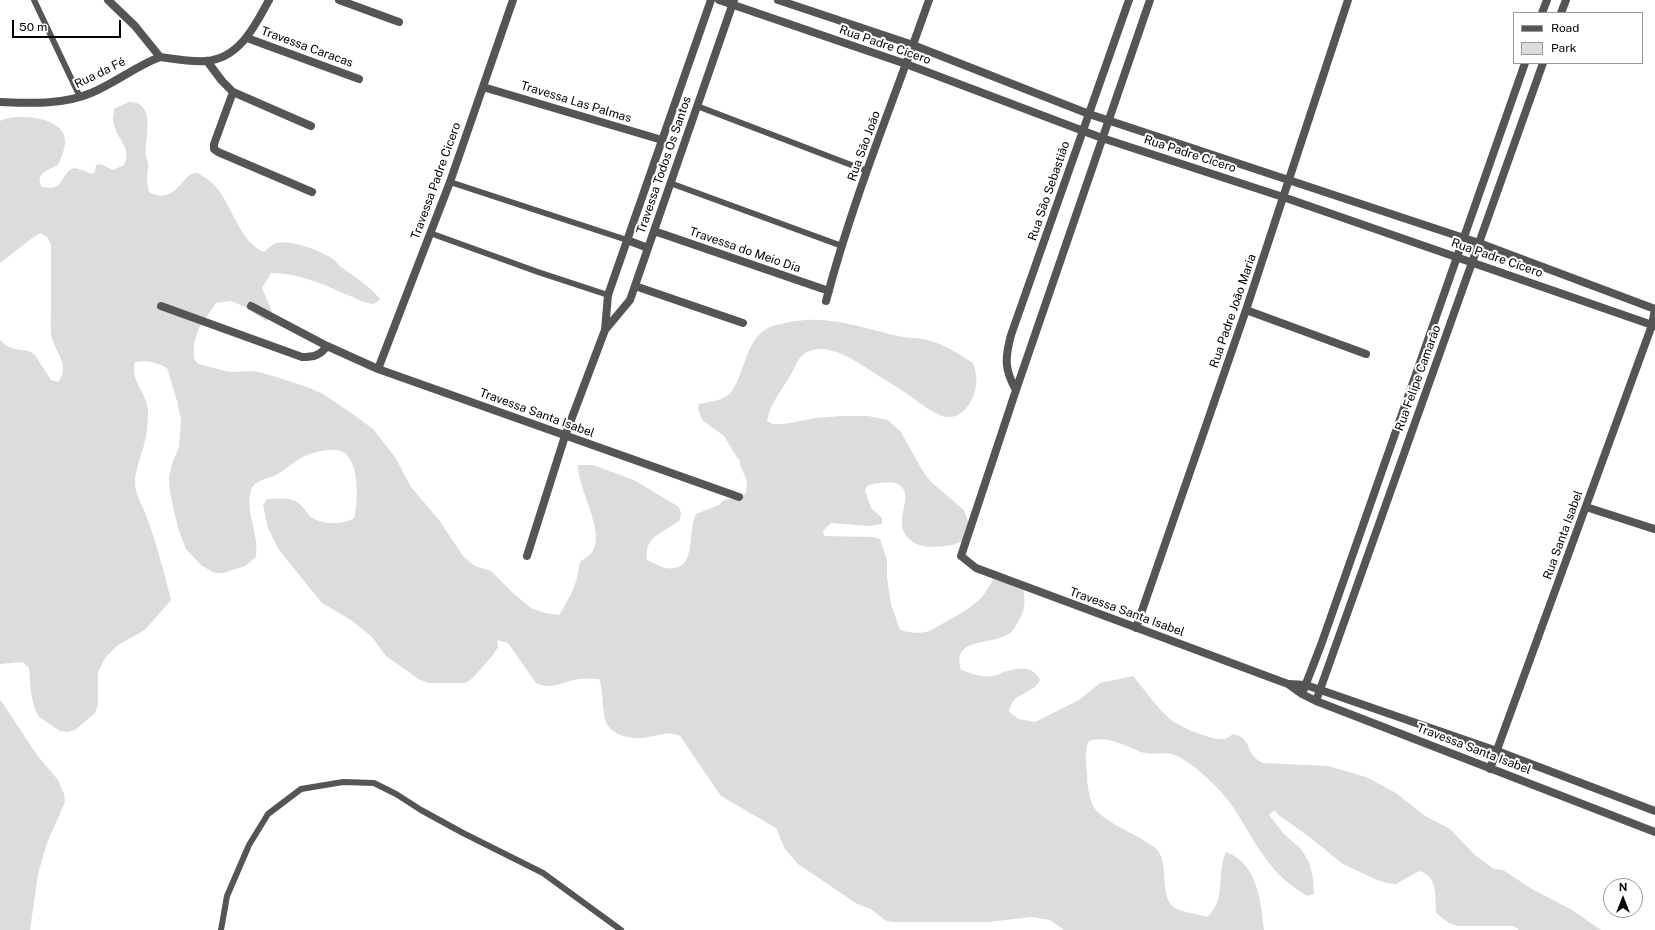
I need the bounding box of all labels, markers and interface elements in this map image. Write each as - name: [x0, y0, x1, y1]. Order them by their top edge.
- scale bar: [14, 12, 123, 38]
- legend: [1513, 12, 1643, 64]
- text: 50 m: [19, 20, 47, 34]
- text: Road: [1551, 21, 1579, 35]
- street label: Rua Padre Cícero: [837, 23, 933, 67]
- street label: Travessa Caracas: [259, 24, 355, 70]
- text: Park: [1551, 41, 1577, 55]
- street label: Rua da Fé: [72, 54, 128, 92]
- street label: Travessa Las Palmas: [519, 78, 633, 126]
- street label: Travessa Todos Os Santos: [634, 94, 694, 236]
- street label: Rua São João: [845, 109, 883, 183]
- street label: Travessa Padre Cicero: [408, 120, 464, 242]
- street label: Rua Padre Cícero: [1142, 132, 1238, 176]
- street label: Rua São Sebastião: [1025, 139, 1073, 243]
- street label: Travessa do Meio Dia: [687, 224, 803, 276]
- street label: Rua Padre Cícero: [1449, 236, 1545, 280]
- street label: Rua Padre João Maria: [1207, 252, 1259, 370]
- street label: Rua Felipe Camarão: [1392, 323, 1444, 433]
- street label: Travessa Santa Isabel: [478, 386, 596, 440]
- street label: Rua Santa Isabel: [1540, 488, 1586, 582]
- street label: Travessa Santa Isabel: [1068, 585, 1186, 639]
- street label: Travessa Santa Isabel: [1415, 721, 1533, 777]
- north arrow: [1603, 878, 1643, 918]
- text: N: [1619, 881, 1627, 893]

